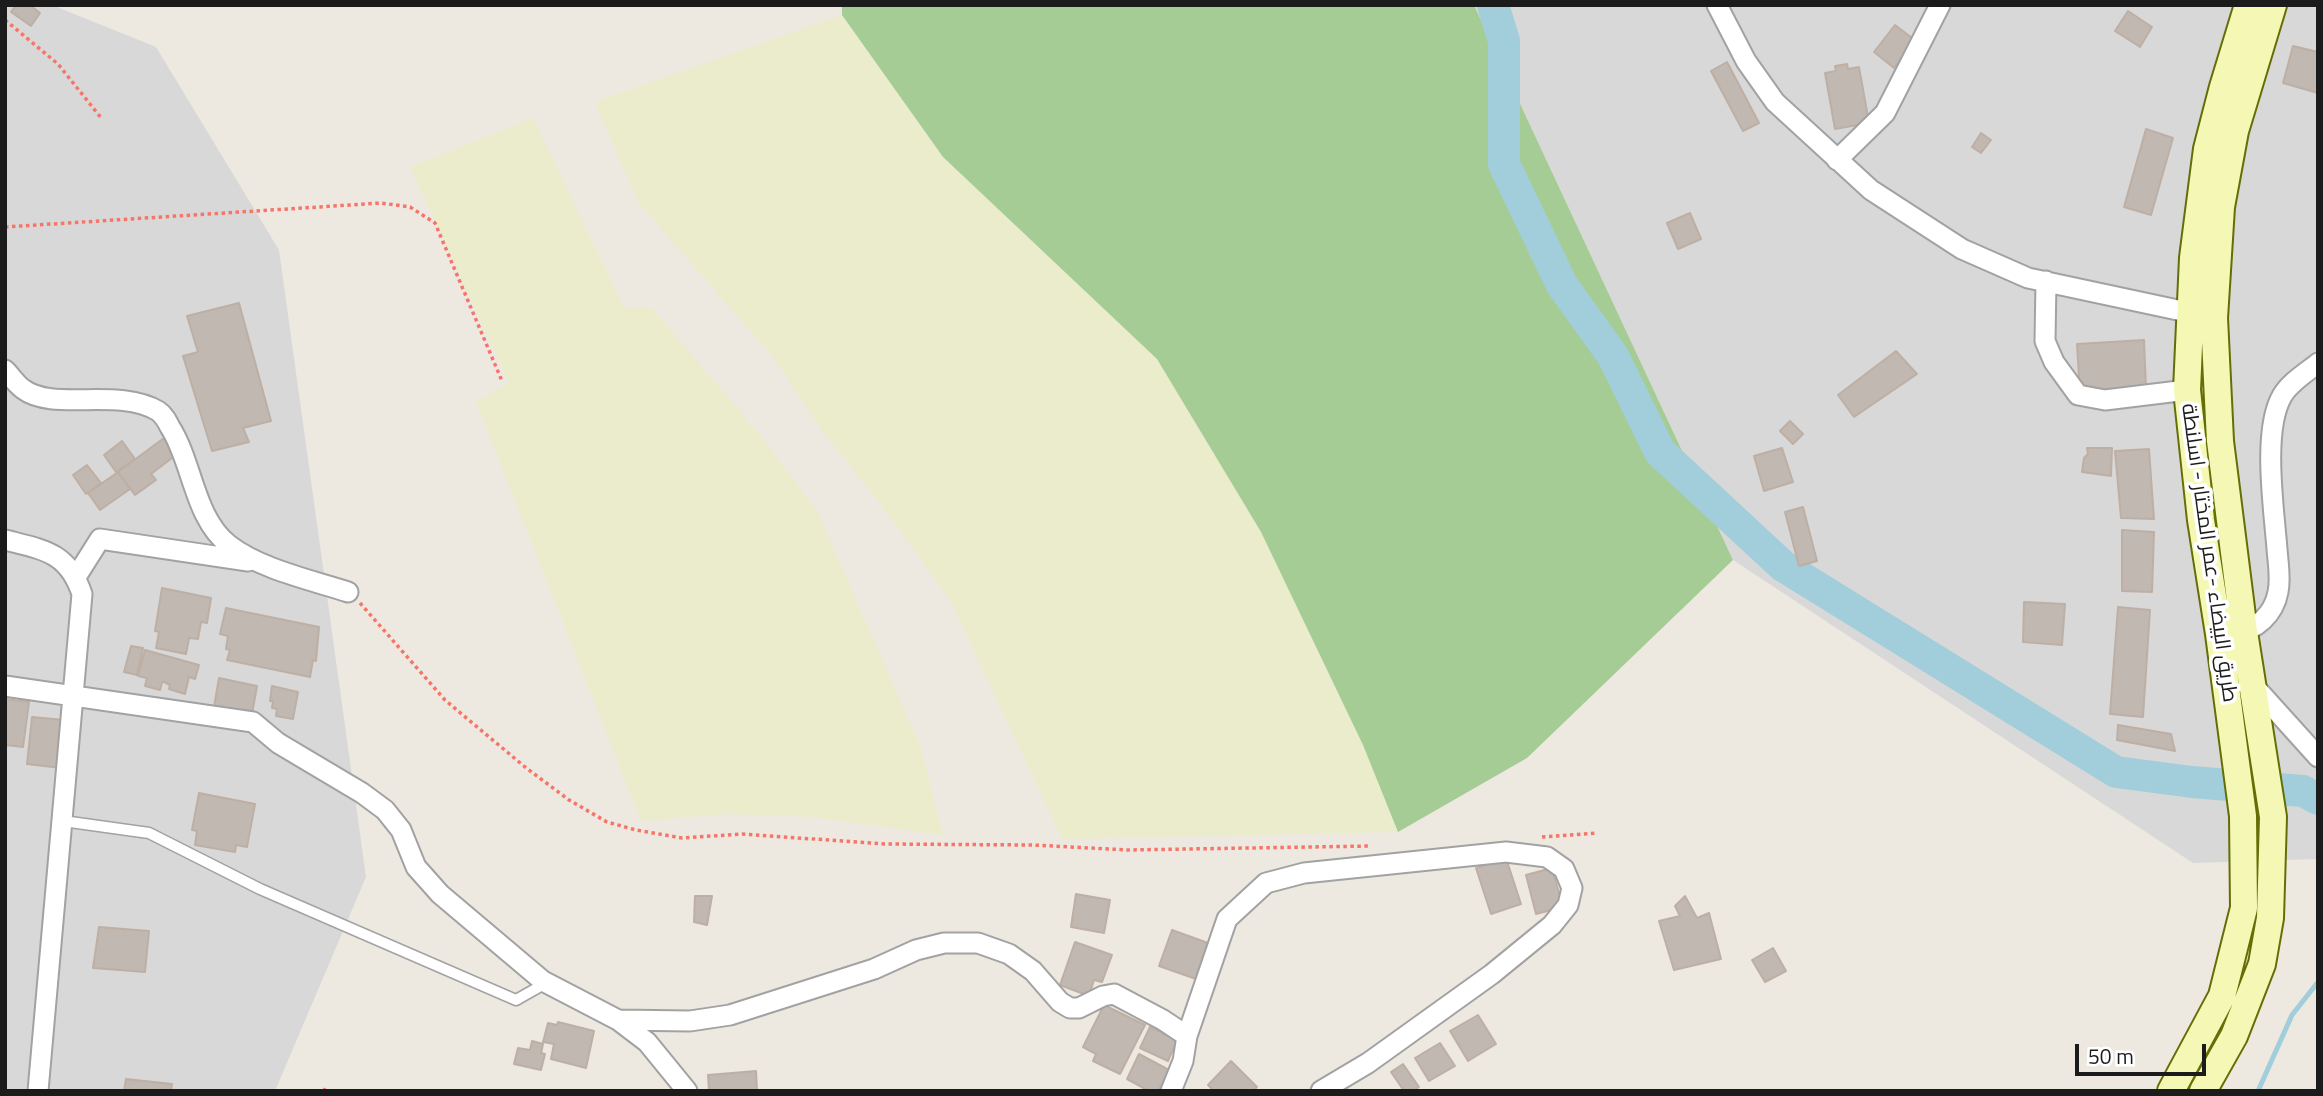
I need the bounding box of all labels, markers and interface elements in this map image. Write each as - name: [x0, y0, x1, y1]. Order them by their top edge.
- street label: طريق البيضاء -عمر المختار - اسلنطة: [2175, 402, 2241, 704]
- scale bar: [2078, 1030, 2209, 1074]
- text: 50 m: [2088, 1040, 2134, 1072]

